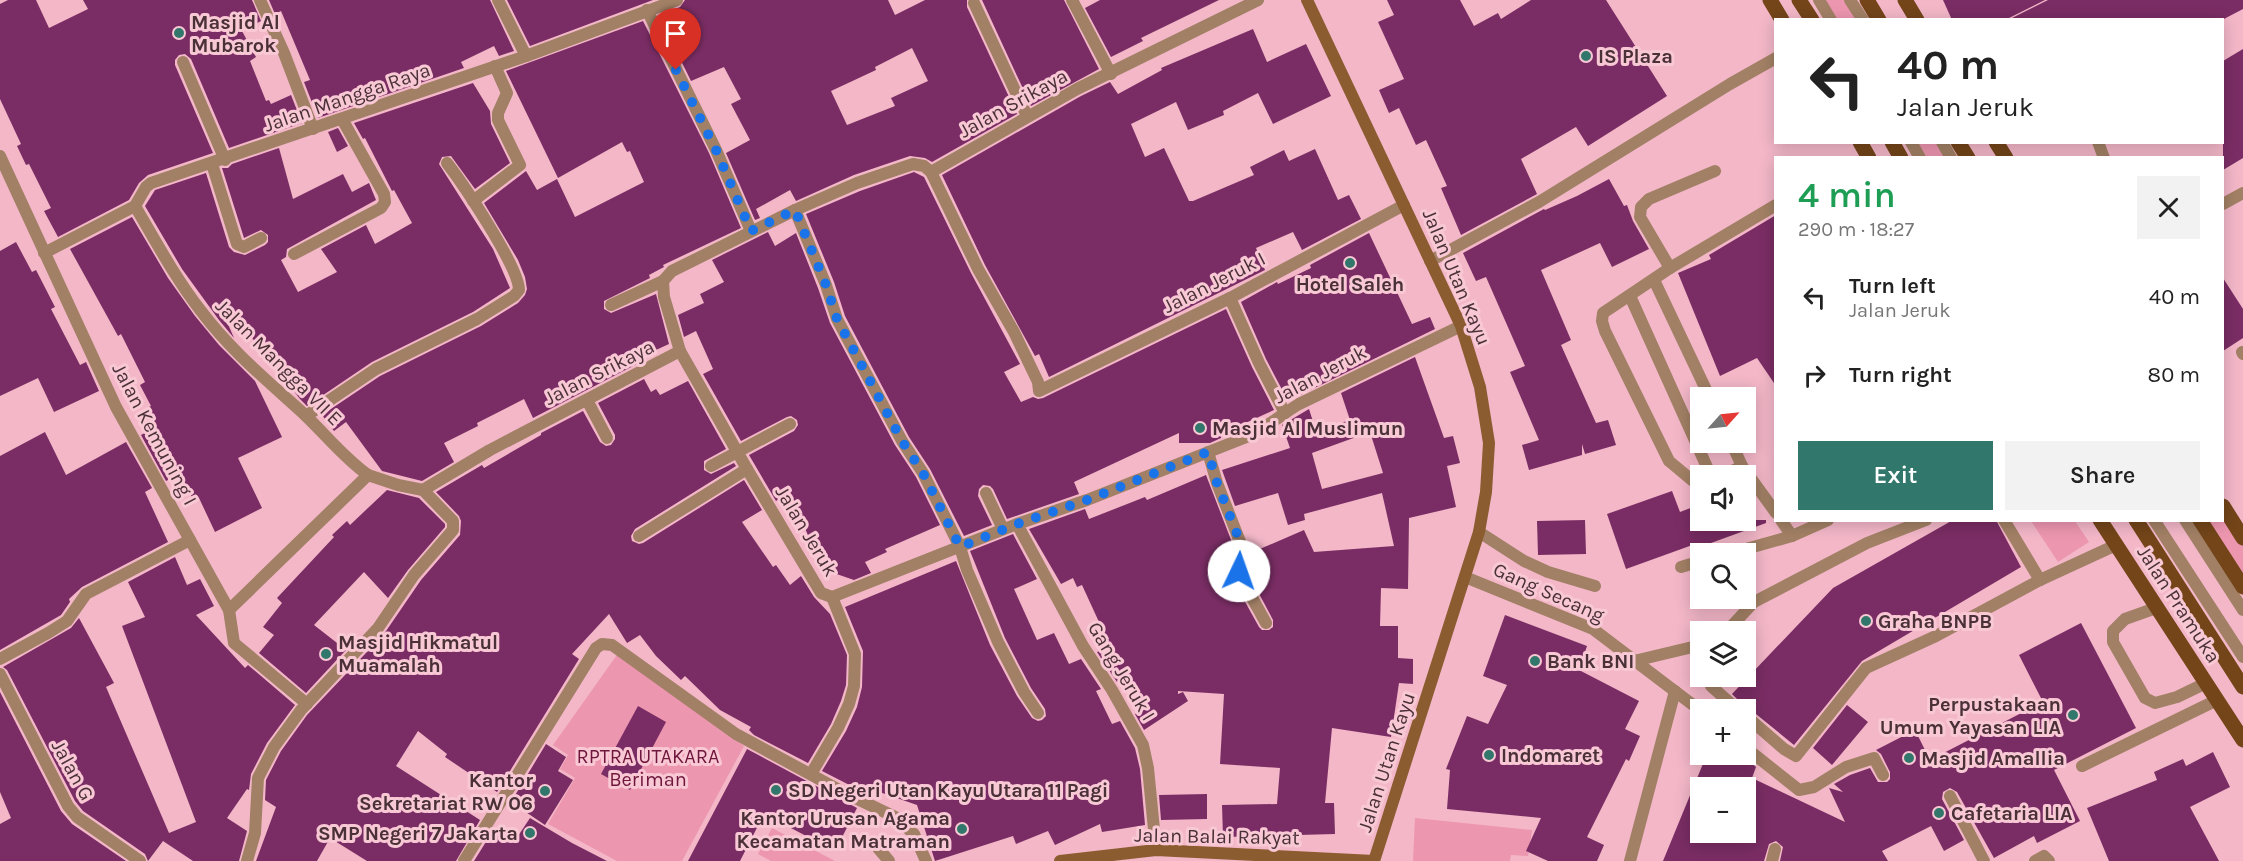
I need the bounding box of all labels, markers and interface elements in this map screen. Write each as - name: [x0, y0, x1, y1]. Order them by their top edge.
- pin: [650, 8, 701, 70]
- place label: Masjid Al Mubarok: [191, 11, 280, 57]
- icon: arrive: [659, 17, 692, 50]
- marker: Masjid Al Mubarok: [172, 26, 186, 40]
- text: 40 m: [1897, 40, 1999, 90]
- icon: left: [1798, 42, 1876, 120]
- place label: IS Plaza: [1598, 45, 1673, 68]
- marker: IS Plaza: [1579, 49, 1593, 63]
- street label: Jalan Mangga Raya: [261, 58, 433, 137]
- street label: Jalan Srikaya: [955, 64, 1071, 143]
- text: Jalan Jeruk: [1897, 91, 2034, 123]
- text: 4 min: [1798, 174, 1896, 216]
- button: close: [2137, 176, 2200, 239]
- street label: Jalan Utan Kayu: [1418, 206, 1496, 349]
- text: 290 m · 18:27: [1798, 218, 1914, 241]
- street label: Jalan Jeruk I: [1159, 247, 1269, 318]
- marker: Hotel Saleh: [1343, 256, 1357, 270]
- place label: Hotel Saleh: [1296, 273, 1404, 296]
- text: Turn left: [1849, 273, 1936, 299]
- icon: left: [1798, 281, 1831, 314]
- text: 40 m: [2149, 284, 2200, 310]
- street label: Jalan Mangga VII E: [211, 294, 347, 430]
- text: Jalan Jeruk: [1849, 299, 1950, 322]
- street label: Jalan Srikaya: [540, 335, 658, 410]
- street label: Jalan Jeruk: [1270, 340, 1370, 408]
- street label: Jalan Kemuning I: [107, 359, 202, 509]
- icon: right: [1798, 359, 1831, 392]
- text: Turn right: [1849, 362, 1952, 388]
- text: 80 m: [2148, 362, 2200, 388]
- north arrow: [1690, 387, 1756, 453]
- map controls: [1690, 387, 1756, 843]
- place label: Masjid Al Muslimun: [1212, 417, 1403, 440]
- marker: Masjid Al Muslimun: [1193, 421, 1207, 435]
- button: Exit: [1798, 441, 1993, 510]
- button: Share: [2005, 441, 2200, 510]
- button: sound: [1690, 465, 1756, 531]
- street label: Jalan Jeruk: [771, 482, 843, 581]
- position arrow: [1207, 539, 1271, 603]
- street label: Jalan Pramuka: [2132, 541, 2225, 667]
- button: search: [1690, 543, 1756, 609]
- street label: Gang Secang: [1490, 558, 1608, 627]
- place label: Graha BNPB: [1878, 610, 1992, 633]
- marker: Graha BNPB: [1859, 614, 1873, 628]
- street label: Gang Jeruk I: [1083, 618, 1160, 725]
- button: layers: [1690, 621, 1756, 687]
- place label: Masjid Hikmatul Muamalah: [338, 631, 498, 677]
- marker: Masjid Hikmatul Muamalah: [319, 647, 333, 661]
- place label: Bank BNI: [1547, 650, 1634, 673]
- marker: Bank BNI: [1528, 654, 1542, 668]
- street label: Jalan Utan Kayu: [1353, 689, 1420, 835]
- place label: Perpustakaan Umum Yayasan LIA: [1880, 693, 2061, 739]
- button: +: [1690, 699, 1756, 765]
- marker: Perpustakaan Umum Yayasan LIA: [2066, 708, 2080, 722]
- street label: Jalan G: [47, 736, 98, 804]
- place label: Indomaret: [1501, 744, 1600, 767]
- park label: RPTRA UTAKARA Beriman: [577, 745, 719, 791]
- place label: Masjid Amallia: [1921, 747, 2065, 770]
- marker: Indomaret: [1482, 748, 1496, 762]
- marker: Masjid Amallia: [1902, 751, 1916, 765]
- place label: Kantor Sekretariat RW 06: [359, 769, 533, 815]
- button: −: [1690, 777, 1756, 843]
- place label: SD Negeri Utan Kayu Utara 11 Pagi: [788, 779, 1108, 802]
- marker: SD Negeri Utan Kayu Utara 11 Pagi: [769, 783, 783, 797]
- marker: Kantor Sekretariat RW 06: [538, 784, 552, 798]
- place label: Cafetaria LIA: [1951, 802, 2073, 825]
- marker: Cafetaria LIA: [1932, 806, 1946, 820]
- place label: Kantor Urusan Agama Kecamatan Matraman: [736, 807, 950, 853]
- place label: SMP Negeri 7 Jakarta: [318, 822, 518, 845]
- marker: Kantor Urusan Agama Kecamatan Matraman: [955, 822, 969, 836]
- street label: Jalan Balai Rakyat: [1134, 824, 1300, 849]
- marker: SMP Negeri 7 Jakarta: [523, 826, 537, 840]

